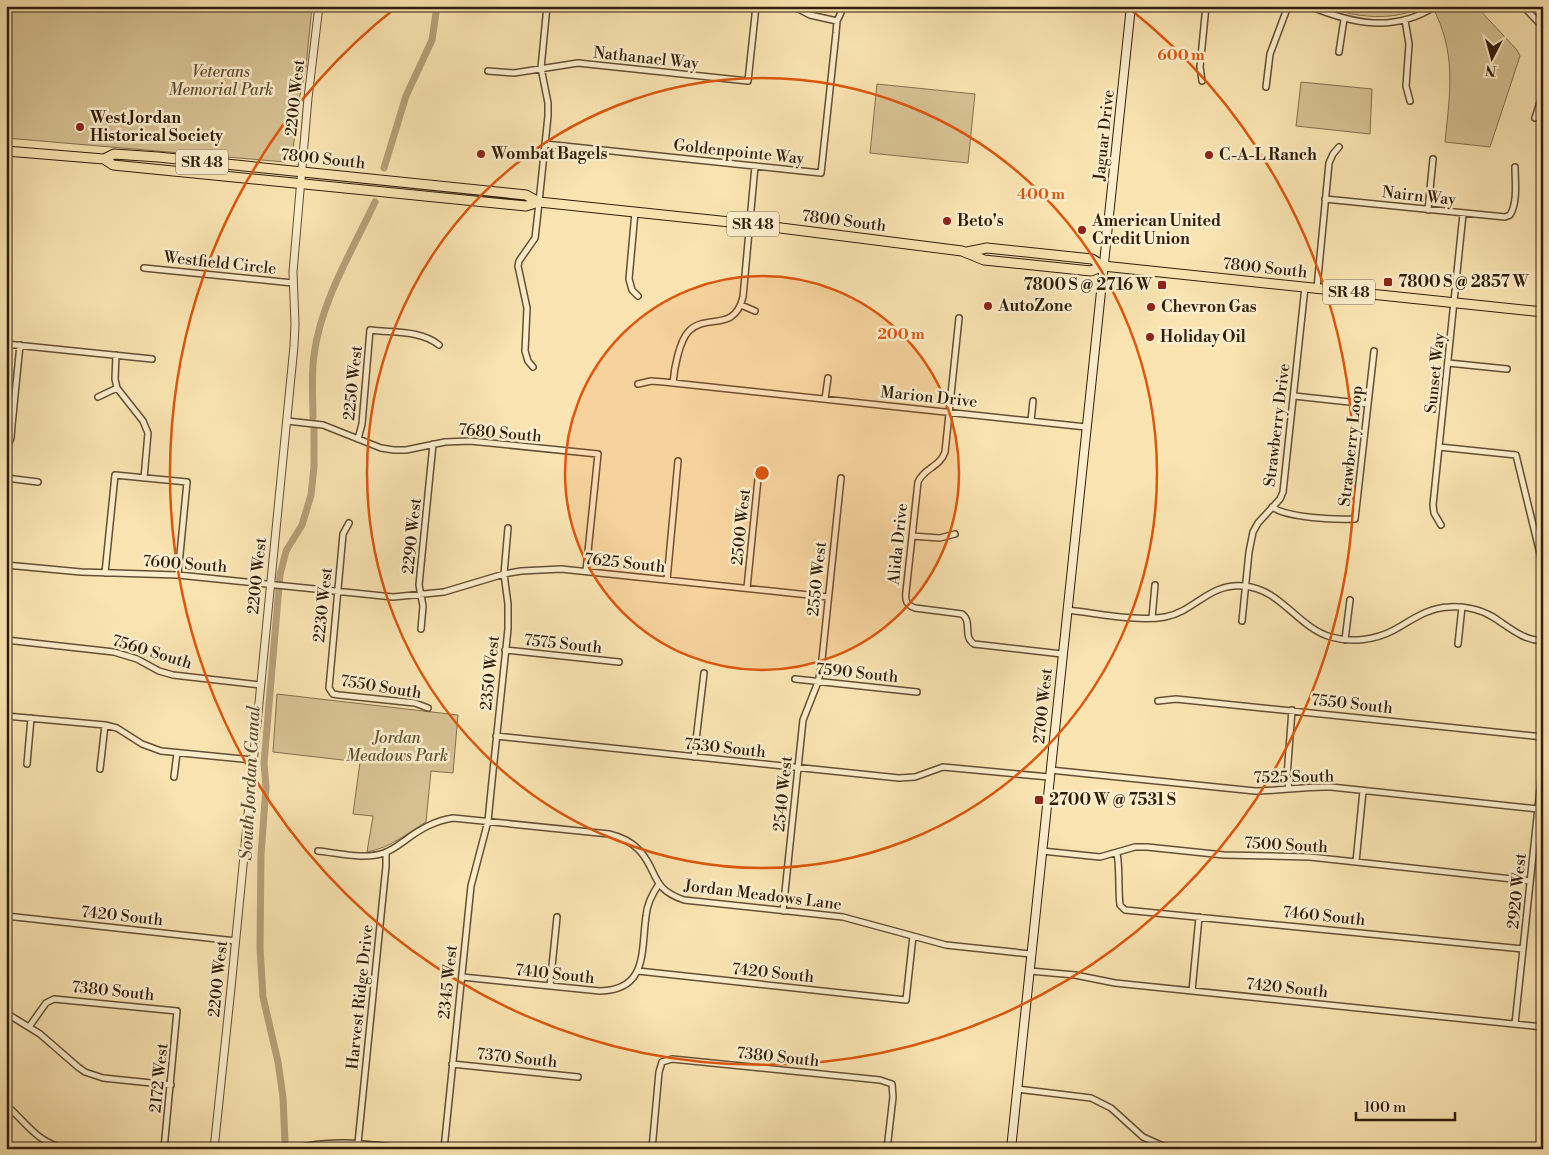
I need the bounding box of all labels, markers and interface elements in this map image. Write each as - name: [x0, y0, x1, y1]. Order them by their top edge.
- north arrow: [1466, 32, 1516, 82]
- street label: Nathanael Way: [592, 43, 700, 74]
- text: 600 m: [1157, 46, 1205, 65]
- street label: 2200 West: [281, 58, 309, 137]
- text: N: [1484, 60, 1497, 79]
- park label: Veterans Memorial Park: [168, 62, 274, 100]
- street label: Jaguar Drive: [1089, 89, 1119, 182]
- place label: West Jordan Historical Society: [89, 108, 224, 146]
- marker: West Jordan Historical Society: [74, 121, 86, 133]
- street label: Goldenpointe Way: [673, 135, 806, 169]
- place label: Wombat Bagels: [490, 144, 607, 164]
- street label: 7800 South: [280, 145, 367, 173]
- place label: C-A-L Ranch: [1219, 145, 1317, 165]
- marker: Wombat Bagels: [475, 148, 487, 160]
- marker: C-A-L Ranch: [1203, 149, 1215, 161]
- road number: SR 48: [176, 150, 228, 174]
- street label: Nairn Way: [1381, 182, 1457, 210]
- text: 400 m: [1017, 185, 1065, 204]
- street label: 7800 South: [801, 206, 888, 236]
- place label: Beto's: [957, 211, 1004, 231]
- place label: American United Credit Union: [1091, 211, 1221, 249]
- road number: SR 48: [727, 212, 779, 236]
- marker: Beto's: [941, 215, 953, 227]
- marker: American United Credit Union: [1076, 224, 1088, 236]
- street label: Westfield Circle: [162, 247, 277, 279]
- street label: 7800 South: [1222, 254, 1309, 282]
- place label: 7800 S @ 2857 W: [1398, 272, 1529, 292]
- place label: 7800 S @ 2716 W: [1023, 275, 1153, 295]
- marker: 7800 S @ 2857 W: [1382, 276, 1394, 288]
- marker: 7800 S @ 2716 W: [1156, 279, 1168, 291]
- road number: SR 48: [1323, 280, 1375, 304]
- place label: AutoZone: [997, 296, 1073, 316]
- place label: Chevron Gas: [1161, 297, 1257, 317]
- marker: AutoZone: [982, 300, 994, 312]
- marker: Chevron Gas: [1145, 301, 1157, 313]
- text: 200 m: [877, 325, 925, 344]
- place label: Holiday Oil: [1160, 327, 1247, 347]
- marker: Holiday Oil: [1144, 331, 1156, 343]
- street label: Sunset Way: [1421, 331, 1449, 414]
- street label: 2250 West: [339, 344, 367, 422]
- street label: Strawberry Drive: [1259, 362, 1295, 488]
- street label: Marion Drive: [880, 382, 978, 412]
- street label: Strawberry Loop: [1335, 385, 1367, 507]
- street label: 7680 South: [457, 419, 543, 447]
- centre of rings: [753, 464, 771, 482]
- street label: 2500 West: [727, 487, 755, 566]
- street label: 2290 West: [398, 497, 426, 575]
- street label: Alida Drive: [884, 502, 912, 587]
- street label: 2200 West: [243, 536, 271, 615]
- street label: 2550 West: [803, 540, 831, 617]
- street label: 7625 South: [584, 549, 667, 577]
- street label: 7600 South: [142, 551, 228, 577]
- street label: 2230 West: [309, 566, 337, 644]
- street label: 7560 South: [109, 630, 195, 674]
- street label: 7575 South: [523, 630, 604, 658]
- street label: 2350 West: [476, 634, 504, 711]
- street label: 7590 South: [815, 659, 900, 687]
- street label: 2700 West: [1029, 667, 1057, 745]
- street label: 7550 South: [339, 671, 424, 703]
- street label: 7550 South: [1310, 690, 1394, 718]
- water label: South Jordan Canal: [234, 705, 266, 861]
- park label: Jordan Meadows Park: [346, 728, 448, 766]
- street label: 7530 South: [683, 734, 767, 762]
- street label: 2540 West: [769, 755, 797, 833]
- street label: 7525 South: [1254, 766, 1335, 788]
- place label: 2700 W @ 7531 S: [1049, 790, 1176, 810]
- marker: 2700 W @ 7531 S: [1033, 794, 1045, 806]
- street label: 7500 South: [1244, 833, 1329, 857]
- street label: 2920 West: [1503, 852, 1531, 930]
- street label: Jordan Meadows Lane: [682, 875, 843, 915]
- street label: 7420 South: [80, 902, 164, 930]
- street label: 7460 South: [1282, 902, 1367, 930]
- street label: Harvest Ridge Drive: [342, 923, 378, 1071]
- street label: 2200 West: [204, 939, 232, 1018]
- street label: 2345 West: [434, 944, 462, 1020]
- street label: 7420 South: [731, 959, 815, 987]
- street label: 7410 South: [514, 960, 596, 988]
- street label: 7420 South: [1245, 974, 1329, 1002]
- street label: 7380 South: [71, 977, 156, 1005]
- street label: 2172 West: [145, 1042, 173, 1114]
- street label: 7380 South: [736, 1043, 821, 1071]
- street label: 7370 South: [476, 1044, 559, 1072]
- scale bar: [1356, 1090, 1455, 1122]
- text: 100 m: [1364, 1098, 1406, 1117]

